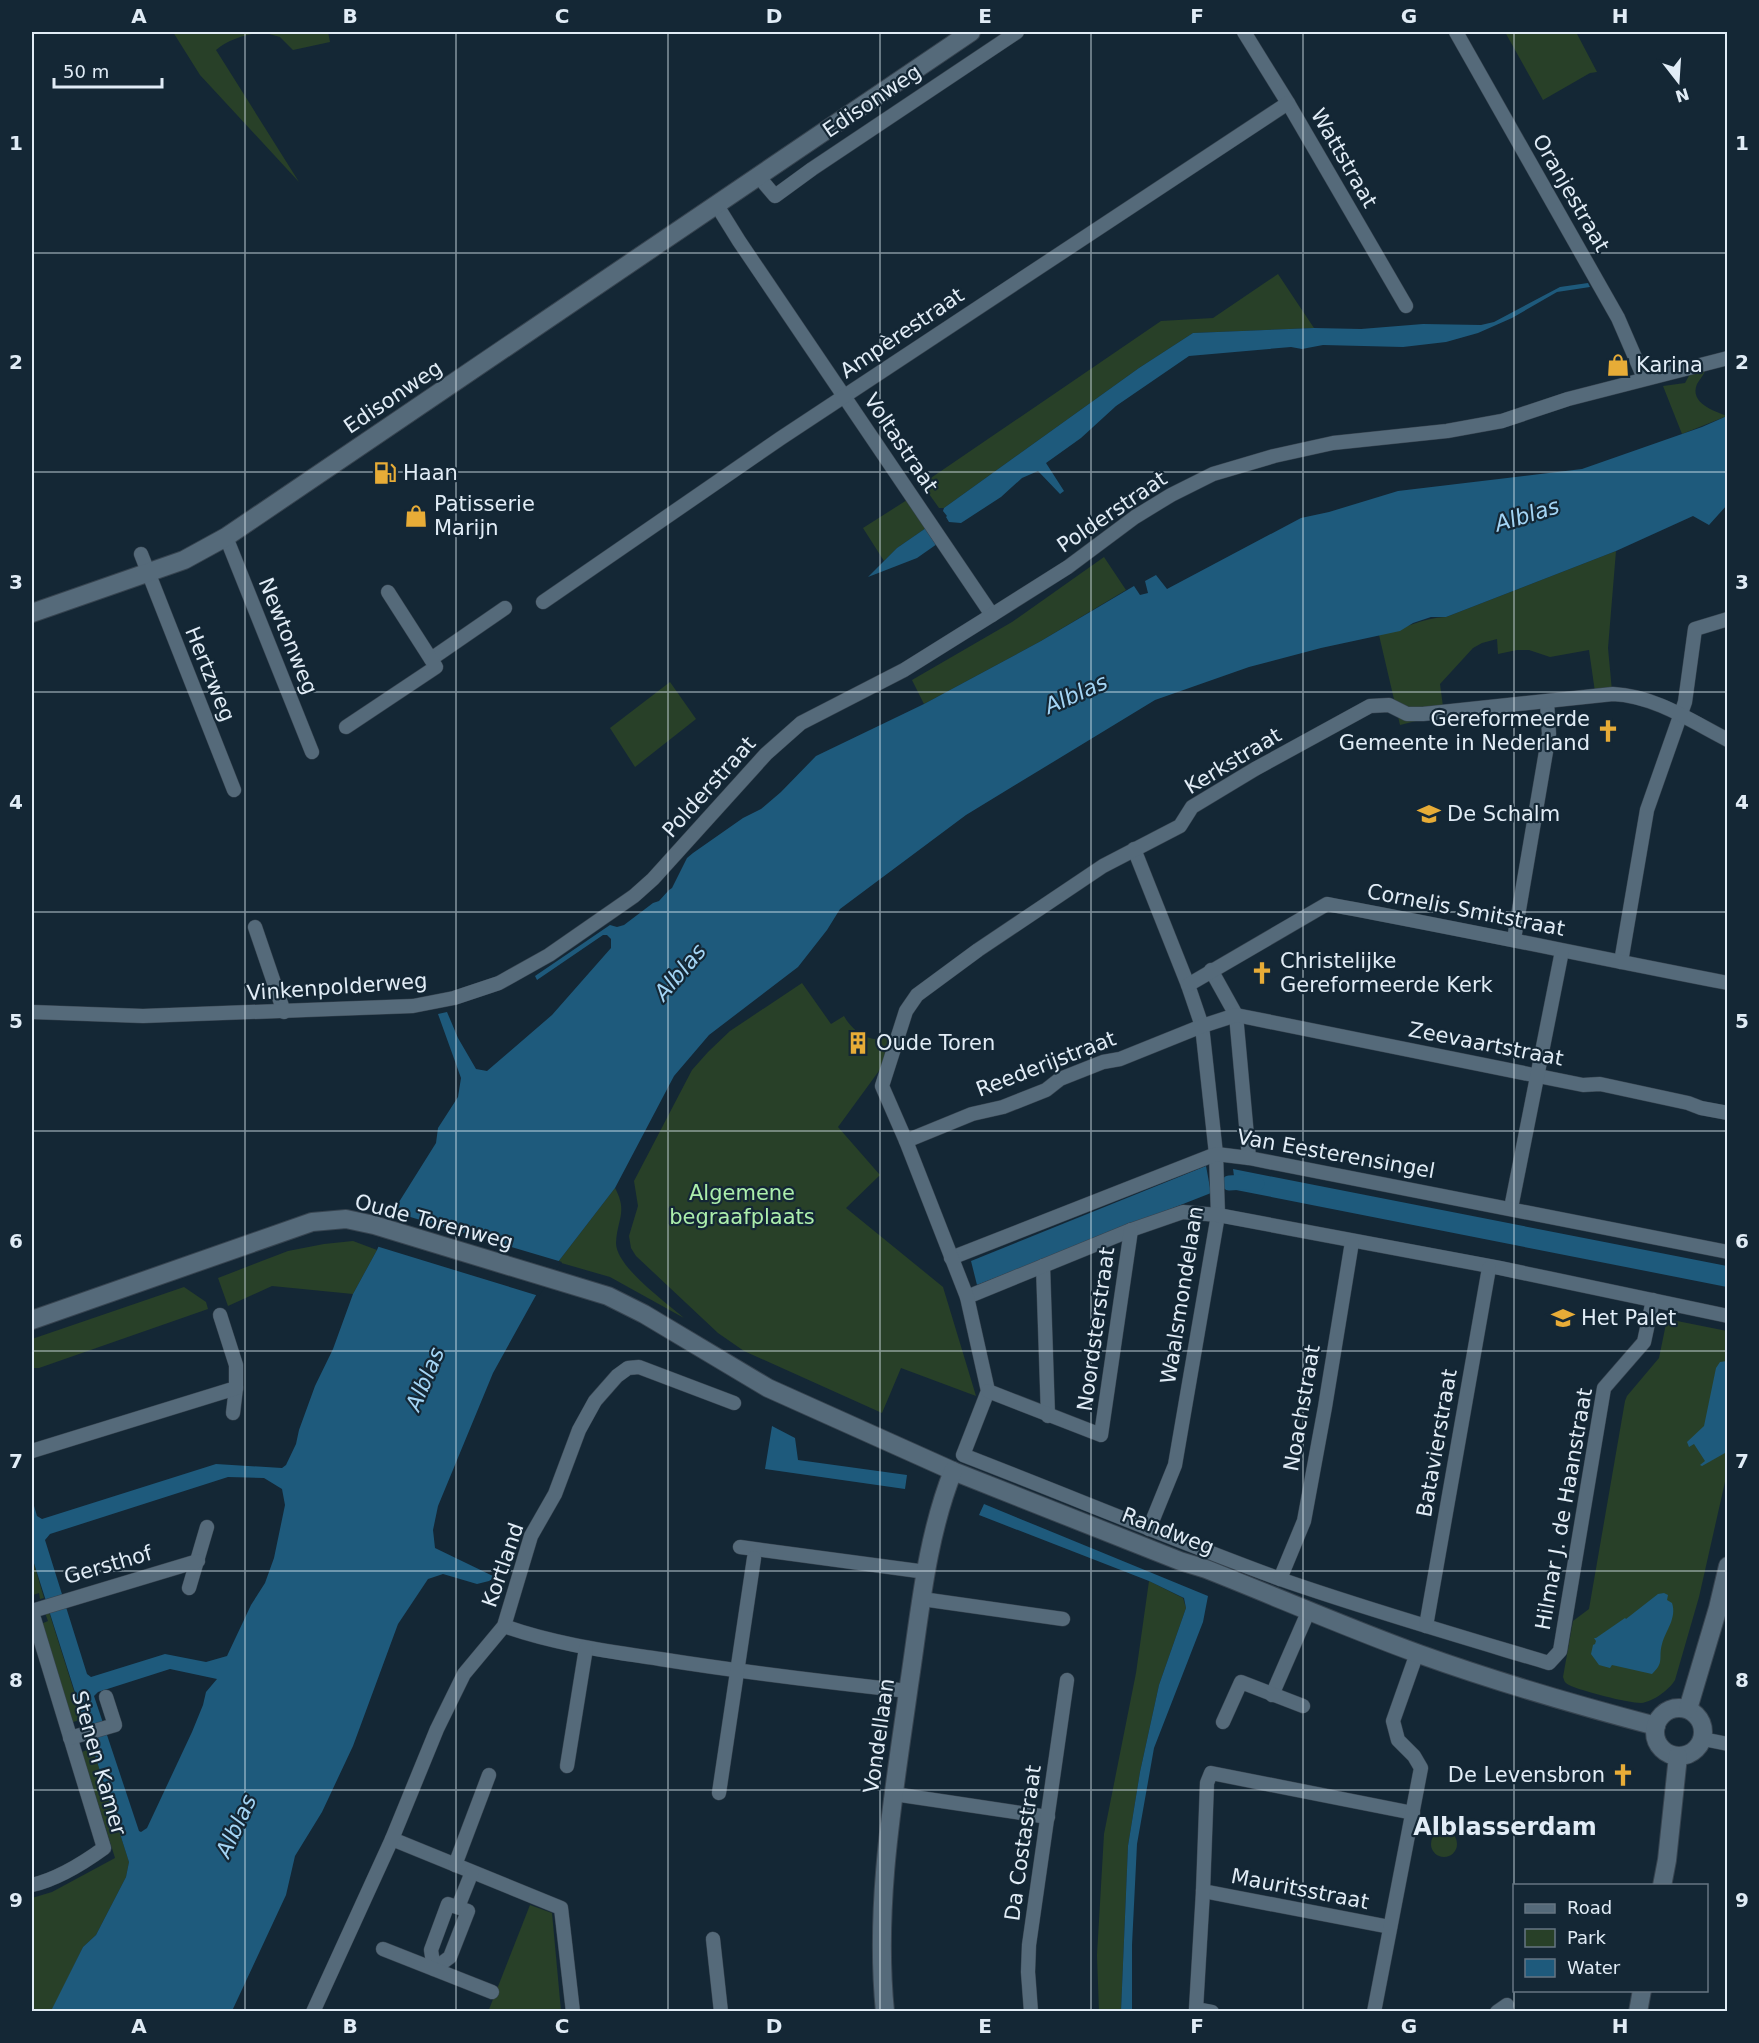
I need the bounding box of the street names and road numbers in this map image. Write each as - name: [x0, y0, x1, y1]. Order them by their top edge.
- street label: Edisonweg: [818, 59, 926, 143]
- street label: Wattstraat: [1306, 104, 1382, 212]
- street label: Oranjestraat: [1528, 130, 1614, 256]
- street label: Ampèrestraat: [836, 283, 968, 383]
- street label: Edisonweg: [339, 355, 447, 439]
- street label: Voltastraat: [859, 389, 943, 497]
- street label: Polderstraat: [1053, 466, 1171, 558]
- street label: Newtonweg: [254, 574, 322, 698]
- street label: Hertzweg: [180, 623, 240, 725]
- street label: Kerkstraat: [1180, 723, 1286, 799]
- street label: Polderstraat: [658, 732, 760, 842]
- street label: Cornelis Smitstraat: [1365, 879, 1567, 941]
- street label: Vinkenpolderweg: [246, 969, 428, 1005]
- street label: Zeevaartstraat: [1407, 1017, 1565, 1071]
- street label: Reederijstraat: [973, 1026, 1119, 1102]
- street label: Van Eesterensingel: [1235, 1125, 1437, 1183]
- street label: Oude Torenweg: [352, 1189, 516, 1255]
- street label: Waalsmondelaan: [1156, 1204, 1208, 1386]
- street label: Noordsterstraat: [1073, 1245, 1119, 1413]
- street label: Noachstraat: [1279, 1343, 1325, 1473]
- street label: Batavierstraat: [1412, 1367, 1462, 1519]
- street label: Hilmar J. de Haanstraat: [1531, 1386, 1597, 1632]
- street label: Randweg: [1118, 1502, 1218, 1560]
- street label: Kortland: [477, 1520, 529, 1610]
- street label: Gersthof: [61, 1541, 155, 1589]
- street label: Vondellaan: [859, 1677, 899, 1795]
- street label: Stenen Kamer: [67, 1688, 131, 1838]
- street label: Da Costastraat: [1000, 1764, 1046, 1922]
- street label: Mauritsstraat: [1229, 1864, 1371, 1914]

